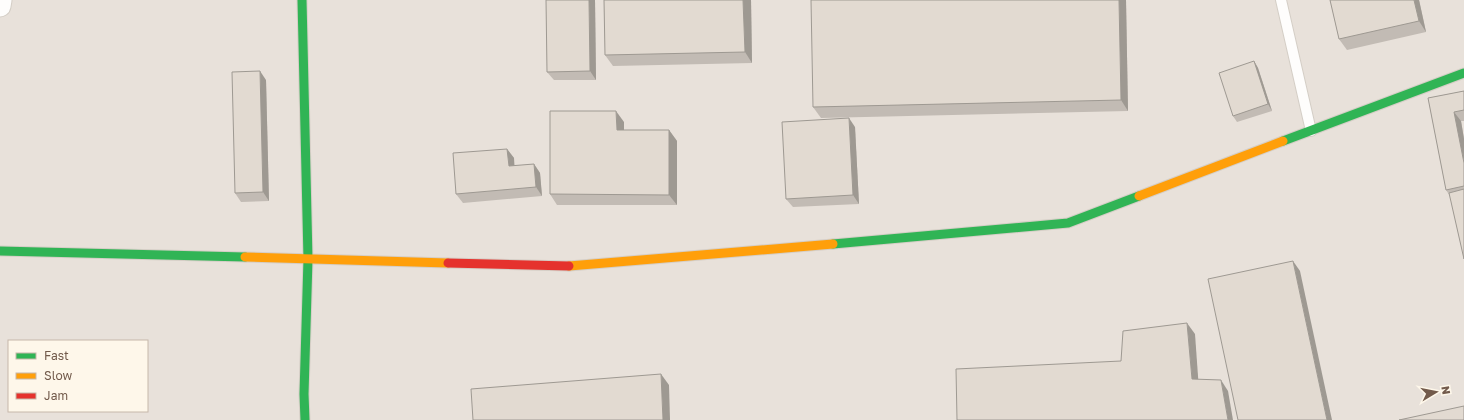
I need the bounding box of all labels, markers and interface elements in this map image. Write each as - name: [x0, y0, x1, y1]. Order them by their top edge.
- legend: [8, 340, 148, 412]
- text: Fast: [44, 348, 69, 363]
- text: Slow: [44, 368, 72, 383]
- north arrow: [1416, 372, 1456, 412]
- text: N: [1439, 385, 1453, 395]
- text: Jam: [44, 388, 68, 403]

